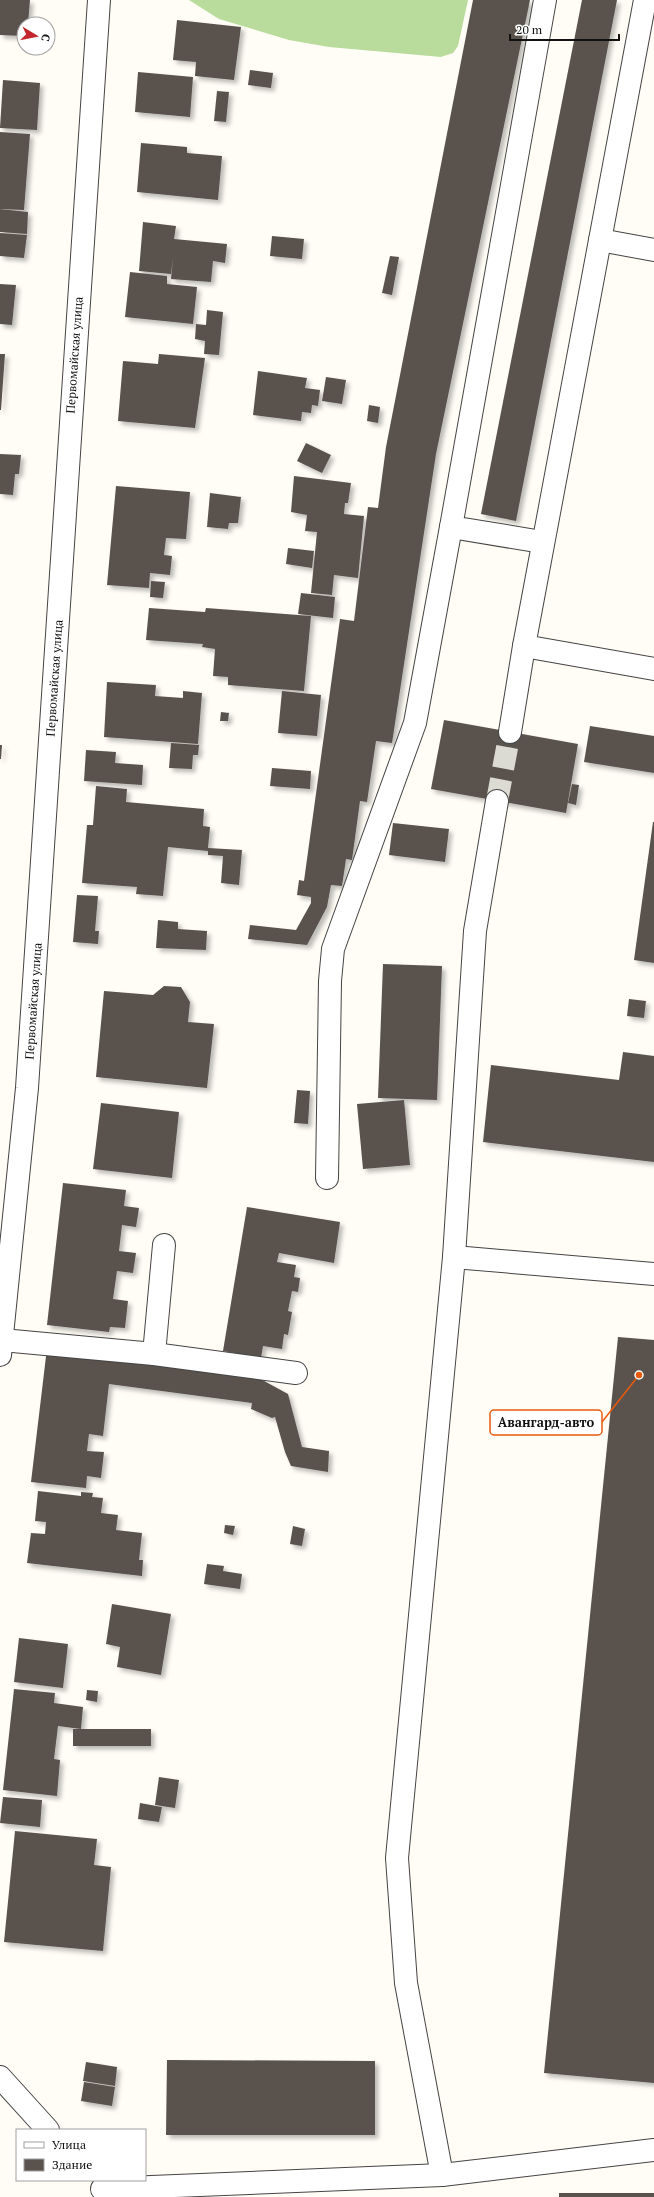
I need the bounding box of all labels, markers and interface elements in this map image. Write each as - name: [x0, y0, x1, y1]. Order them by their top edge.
- north arrow: [16, 16, 56, 56]
- scale bar: [510, 16, 619, 42]
- text: 20 m: [516, 22, 543, 37]
- text: С: [38, 33, 53, 42]
- street label: Первомайская улица: [62, 296, 86, 414]
- street label: Первомайская улица: [42, 619, 66, 737]
- street label: Первомайская улица: [21, 942, 45, 1060]
- callout: Авангард-авто: [490, 1410, 602, 1435]
- text: Авангард-авто: [498, 1413, 594, 1431]
- legend: [16, 2129, 146, 2181]
- text: Улица: [52, 2137, 86, 2152]
- text: Здание: [52, 2157, 92, 2172]

